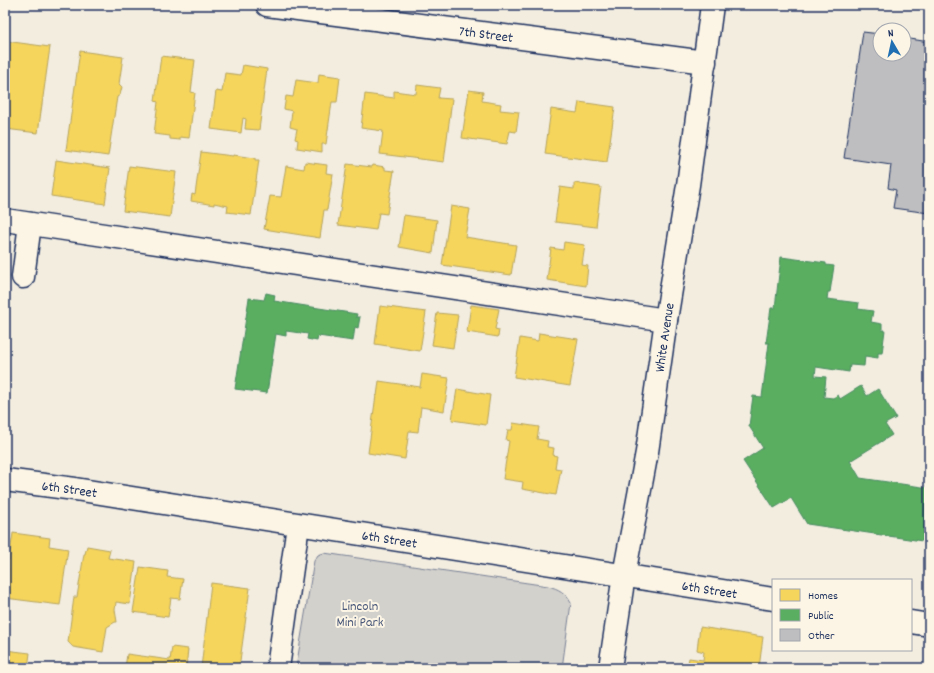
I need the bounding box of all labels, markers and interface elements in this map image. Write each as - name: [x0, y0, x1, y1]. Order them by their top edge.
- street label: 7th Street: [458, 22, 514, 49]
- north arrow: [872, 22, 912, 62]
- text: N: [887, 26, 895, 42]
- street label: White Avenue: [651, 302, 681, 374]
- street label: 6th Street: [40, 477, 98, 504]
- street label: 6th Street: [360, 526, 418, 555]
- street label: 6th Street: [680, 577, 738, 605]
- legend: [772, 579, 912, 651]
- text: Homes: [808, 588, 838, 605]
- park label: Lincoln Mini Park: [337, 597, 384, 633]
- text: Public: [808, 608, 834, 625]
- text: Other: [808, 628, 835, 645]

